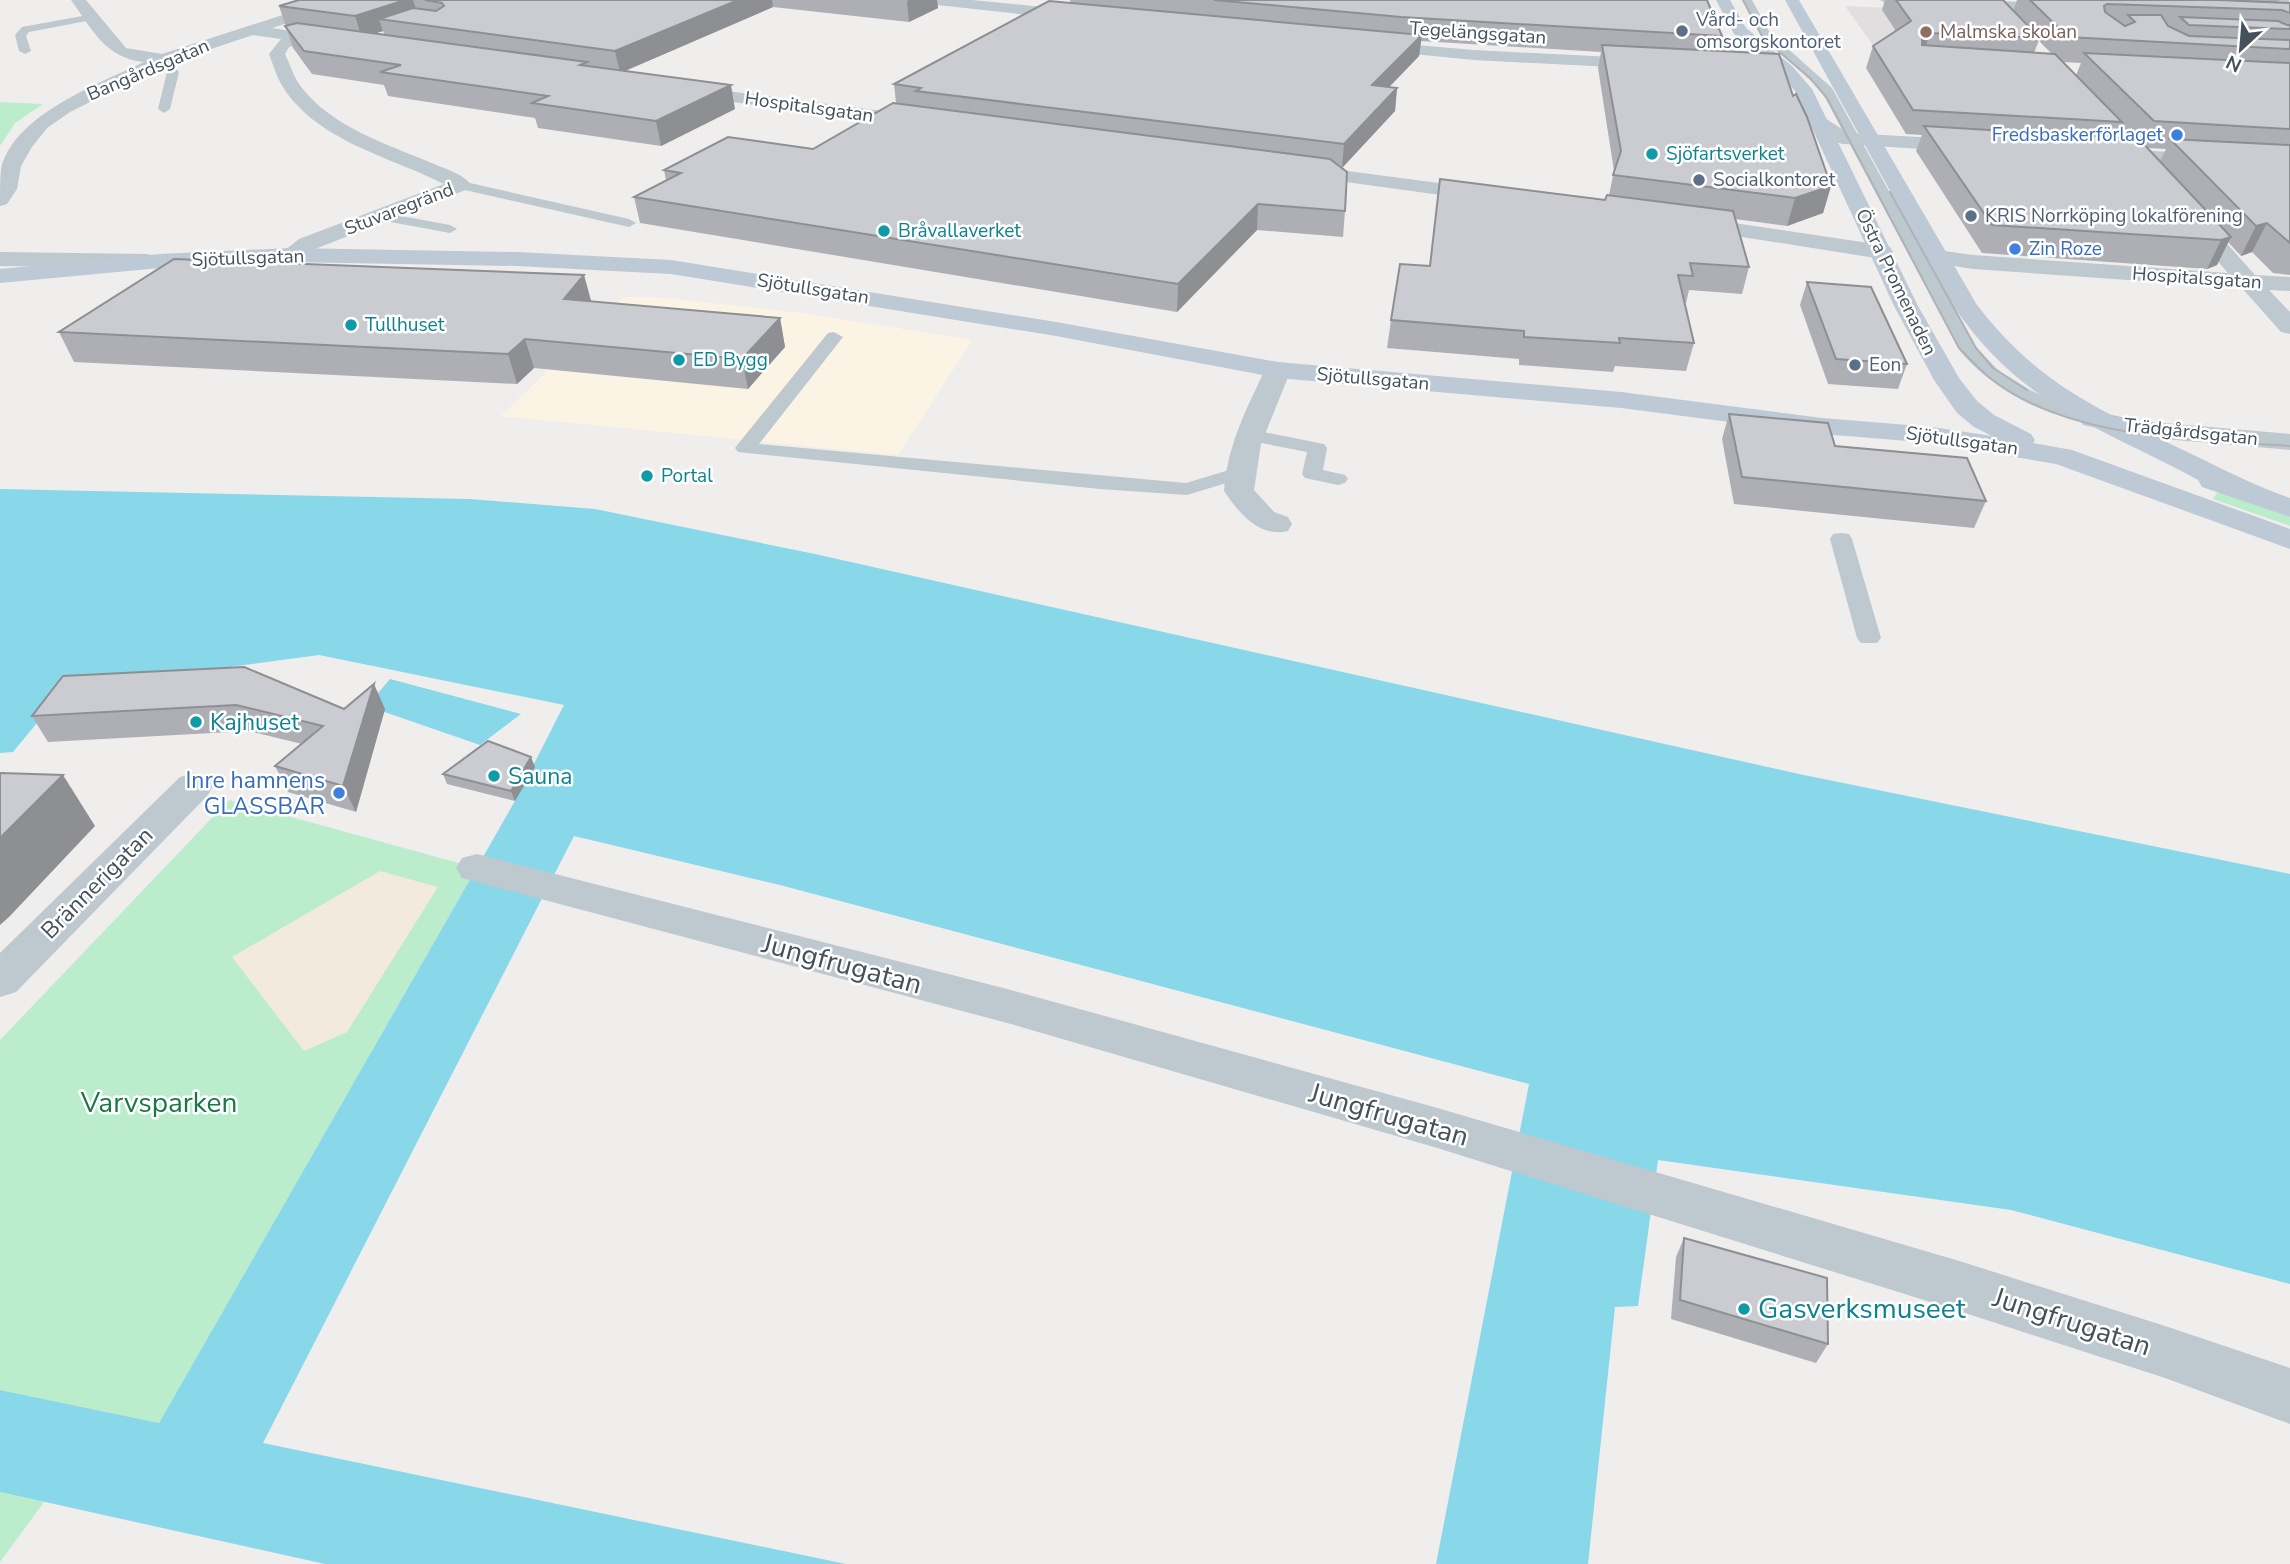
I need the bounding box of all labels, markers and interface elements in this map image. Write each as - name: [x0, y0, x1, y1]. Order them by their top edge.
- place label: Vård- och omsorgskontoret: [1695, 7, 1841, 55]
- north arrow: [2206, 14, 2276, 84]
- street label: Tegelängsgatan: [1409, 15, 1547, 51]
- place label: Malmska skolan: [1940, 19, 2077, 45]
- marker: Vård- och omsorgskontoret: [1674, 23, 1690, 39]
- marker: Malmska skolan: [1918, 24, 1934, 40]
- street label: Bangårdsgatan: [83, 33, 213, 107]
- text: N: [2222, 49, 2246, 78]
- street label: Hospitalsgatan: [743, 85, 875, 129]
- place label: Fredsbaskerförlaget: [1992, 122, 2163, 148]
- marker: Fredsbaskerförlaget: [2169, 127, 2185, 143]
- place label: Sjöfartsverket: [1666, 141, 1785, 167]
- marker: Sjöfartsverket: [1644, 146, 1660, 162]
- place label: Socialkontoret: [1713, 167, 1836, 193]
- marker: Socialkontoret: [1691, 172, 1707, 188]
- street label: Stuvaregränd: [341, 176, 457, 242]
- place label: KRIS Norrköping lokalförening: [1985, 203, 2243, 229]
- street label: Östra Promenaden: [1849, 204, 1943, 360]
- marker: KRIS Norrköping lokalförening: [1963, 208, 1979, 224]
- place label: Bråvallaverket: [898, 218, 1021, 244]
- marker: Bråvallaverket: [876, 223, 892, 239]
- place label: Zin Roze: [2029, 236, 2102, 262]
- marker: Zin Roze: [2007, 241, 2023, 257]
- street label: Sjötullsgatan: [191, 243, 305, 273]
- street label: Hospitalsgatan: [2131, 261, 2263, 295]
- street label: Sjötullsgatan: [755, 267, 871, 311]
- place label: Tullhuset: [365, 312, 445, 338]
- marker: Tullhuset: [343, 317, 359, 333]
- place label: ED Bygg: [693, 347, 768, 373]
- marker: ED Bygg: [671, 352, 687, 368]
- place label: Eon: [1869, 352, 1901, 378]
- marker: Eon: [1847, 357, 1863, 373]
- street label: Sjötullsgatan: [1316, 361, 1430, 397]
- street label: Trädgårdsgatan: [2123, 412, 2259, 452]
- street label: Sjötullsgatan: [1904, 420, 2020, 462]
- place label: Portal: [661, 463, 713, 489]
- marker: Portal: [639, 468, 655, 484]
- place label: Kajhuset: [210, 707, 300, 738]
- marker: Kajhuset: [188, 714, 204, 730]
- place label: Sauna: [508, 761, 573, 792]
- place label: Inre hamnens GLASSBAR: [185, 765, 325, 822]
- marker: Sauna: [486, 768, 502, 784]
- marker: Inre hamnens GLASSBAR: [331, 785, 347, 801]
- street label: Brännerigatan: [34, 820, 160, 946]
- street label: Jungfrugatan: [757, 924, 926, 1004]
- street label: Jungfrugatan: [1304, 1074, 1473, 1156]
- park label: Varvsparken: [80, 1084, 237, 1122]
- street label: Jungfrugatan: [1987, 1278, 2156, 1365]
- place label: Gasverksmuseet: [1758, 1290, 1966, 1328]
- marker: Gasverksmuseet: [1736, 1301, 1752, 1317]

